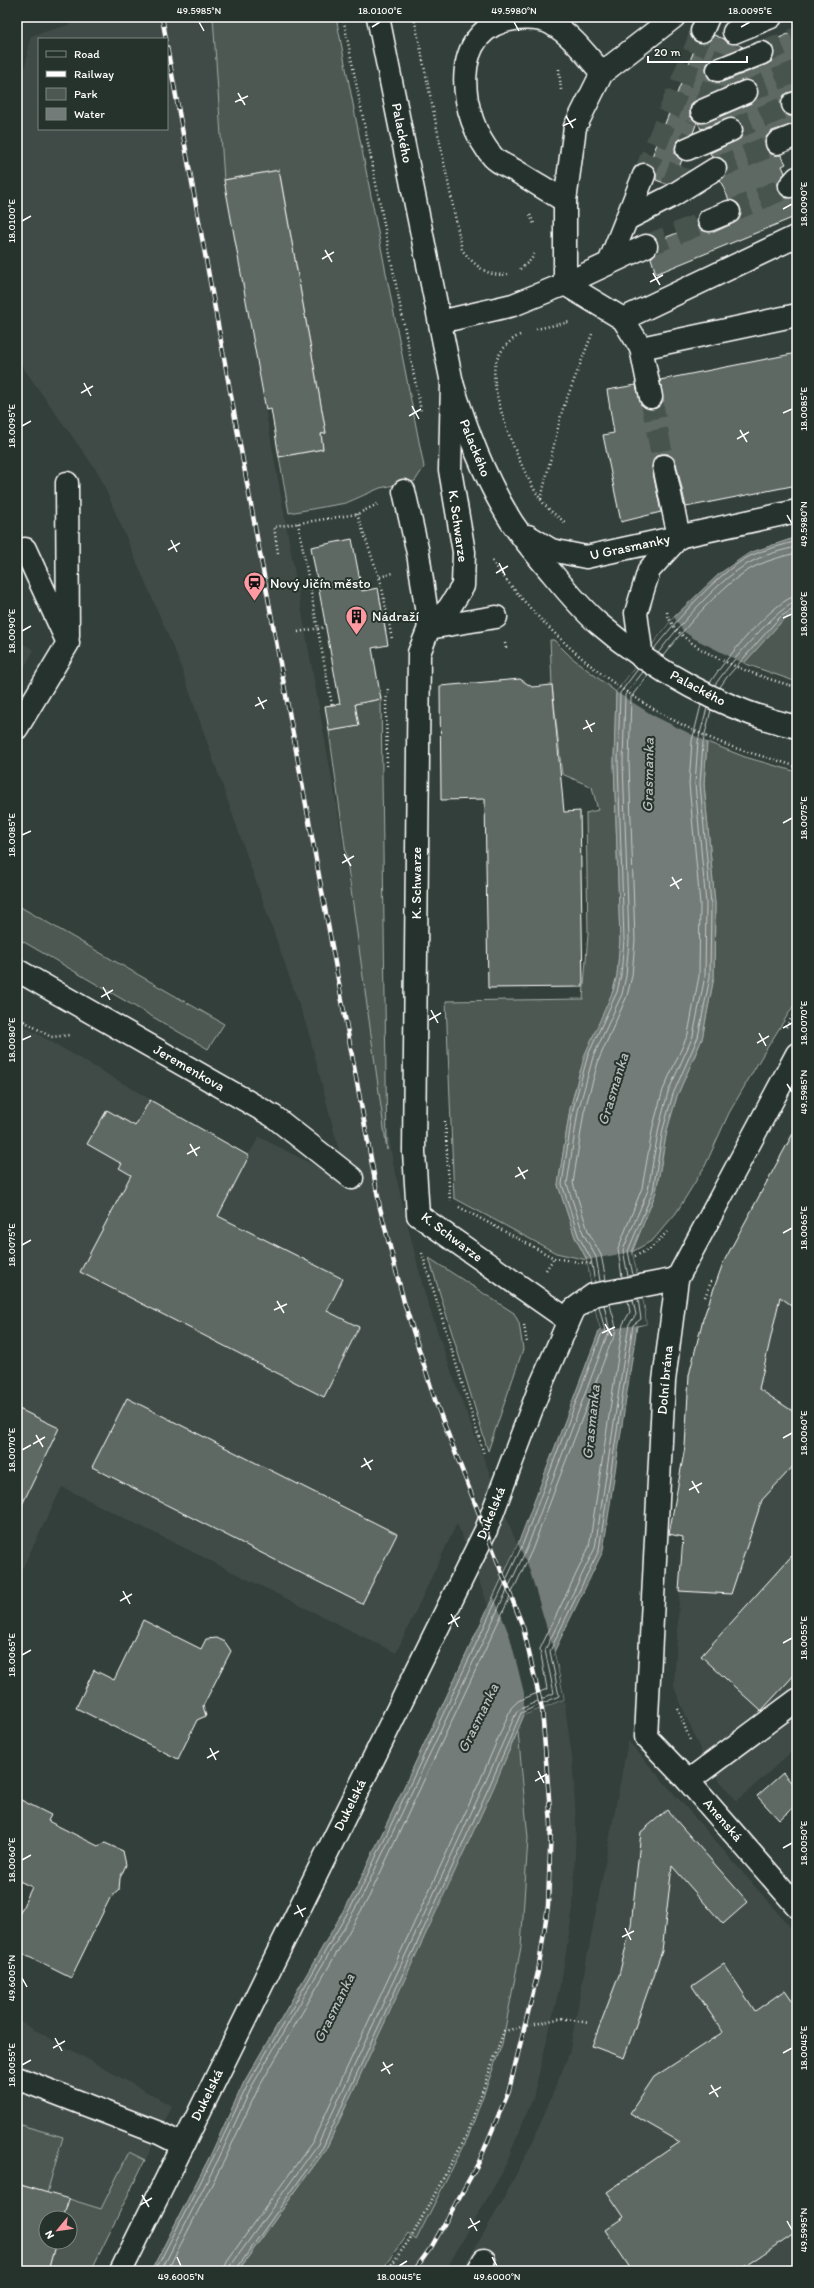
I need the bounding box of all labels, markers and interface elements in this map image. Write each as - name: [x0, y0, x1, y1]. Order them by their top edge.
- text: 49.5985°N: [177, 4, 222, 17]
- text: 18.0100°E: [358, 4, 403, 17]
- text: 49.5980°N: [491, 4, 537, 17]
- text: 18.0095°E: [728, 4, 772, 17]
- legend: [38, 38, 168, 130]
- scale bar: [648, 38, 747, 64]
- text: 20 m: [654, 45, 681, 59]
- text: Road: [74, 47, 100, 61]
- text: Railway: [74, 67, 114, 81]
- text: Park: [74, 87, 98, 101]
- street label: Palackého: [388, 102, 416, 164]
- text: Water: [74, 107, 105, 121]
- text: 18.0090°E: [797, 181, 810, 226]
- text: 18.0100°E: [5, 198, 18, 243]
- text: 18.0085°E: [797, 386, 810, 431]
- text: 18.0095°E: [5, 404, 18, 448]
- street label: Palackého: [456, 417, 494, 479]
- street label: K. Schwarze: [445, 489, 472, 563]
- text: 49.5980°N: [797, 501, 810, 547]
- street label: U Grasmanky: [588, 530, 672, 564]
- station icon: Nový Jičín město: [242, 570, 268, 603]
- place label: Nový Jičín město: [270, 575, 371, 592]
- text: 18.0080°E: [797, 591, 810, 637]
- building icon: Nádraží: [344, 603, 370, 636]
- text: 18.0090°E: [5, 608, 18, 653]
- place label: Nádraží: [372, 608, 420, 625]
- street label: Palackého: [667, 666, 729, 710]
- water label: Grasmanka: [638, 737, 658, 813]
- text: 18.0075°E: [797, 796, 810, 840]
- text: 18.0085°E: [5, 812, 18, 857]
- street label: K. Schwarze: [408, 846, 425, 919]
- text: 18.0070°E: [797, 1000, 810, 1045]
- text: 18.0080°E: [5, 1017, 18, 1063]
- street label: Jeremenkova: [150, 1041, 228, 1095]
- water label: Grasmanka: [593, 1050, 633, 1127]
- text: 49.5985°N: [797, 1069, 810, 1114]
- text: 18.0065°E: [797, 1206, 810, 1250]
- street label: K. Schwarze: [418, 1208, 486, 1266]
- text: 18.0075°E: [5, 1223, 18, 1267]
- street label: Dolní brána: [654, 1344, 677, 1415]
- water label: Grasmanka: [578, 1384, 604, 1460]
- text: 18.0060°E: [797, 1410, 810, 1455]
- text: 18.0070°E: [5, 1427, 18, 1472]
- street label: Dukelská: [473, 1483, 510, 1542]
- text: 18.0055°E: [797, 1616, 810, 1660]
- text: 18.0065°E: [5, 1633, 18, 1677]
- water label: Grasmanka: [454, 1680, 503, 1756]
- street label: Dukelská: [330, 1776, 370, 1834]
- street label: Anenská: [700, 1795, 747, 1846]
- text: 18.0050°E: [797, 1820, 810, 1865]
- text: 18.0060°E: [5, 1837, 18, 1882]
- text: 49.6005°N: [5, 1955, 18, 2001]
- water label: Grasmanka: [310, 1970, 359, 2046]
- text: 18.0045°E: [797, 2025, 810, 2070]
- text: 18.0055°E: [5, 2043, 18, 2087]
- street label: Dukelská: [187, 2066, 227, 2124]
- text: 49.5995°N: [797, 2208, 810, 2252]
- north arrow: [38, 2210, 78, 2250]
- text: N: [42, 2228, 57, 2241]
- text: 49.6005°N: [158, 2270, 204, 2283]
- text: 18.0045°E: [377, 2270, 422, 2283]
- text: 49.6000°N: [473, 2270, 521, 2283]

